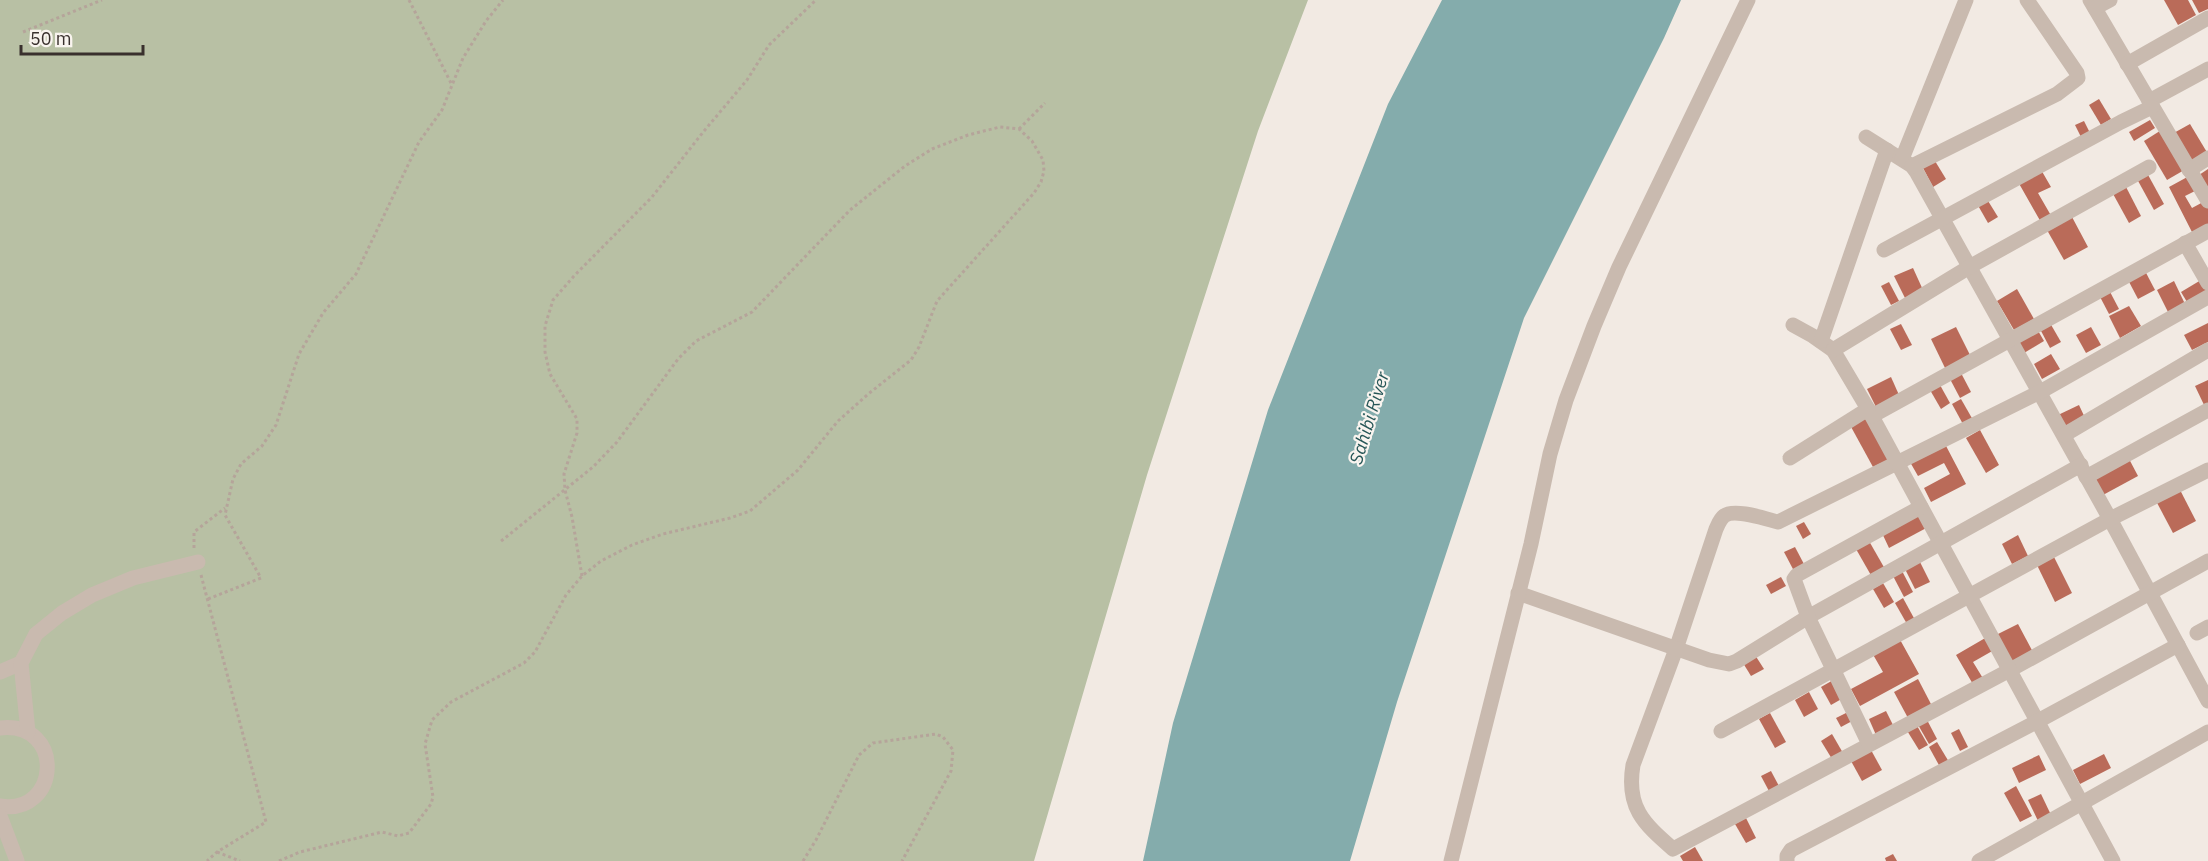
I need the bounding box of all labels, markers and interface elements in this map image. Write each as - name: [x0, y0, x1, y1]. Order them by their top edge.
- scale bar: [21, 18, 142, 56]
- text: 50 m: [30, 27, 72, 50]
- water label: Sahibi River: [1344, 369, 1394, 467]

